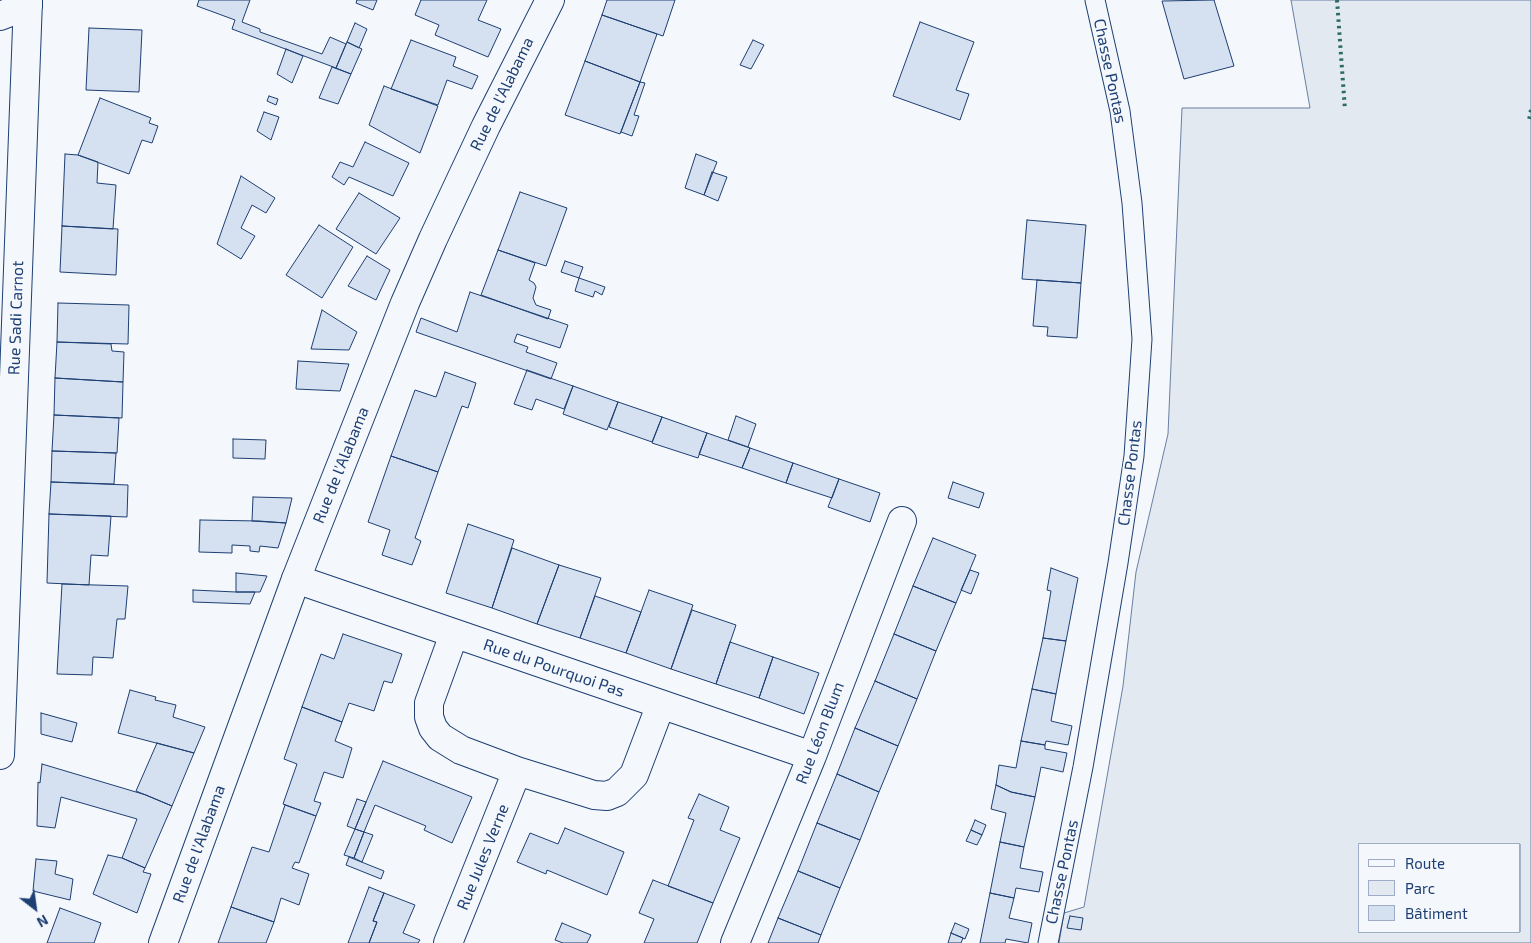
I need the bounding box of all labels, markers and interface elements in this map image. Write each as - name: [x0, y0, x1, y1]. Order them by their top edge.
- street label: Chasse Pontas: [1090, 17, 1130, 125]
- street label: Rue de l'Alabama: [466, 34, 538, 154]
- street label: Rue Sadi Carnot: [4, 260, 28, 376]
- street label: Rue de l'Alabama: [309, 404, 373, 526]
- street label: Chasse Pontas: [1114, 419, 1146, 527]
- street label: Rue du Pourquoi Pas: [481, 635, 627, 701]
- street label: Rue Léon Blum: [792, 679, 848, 787]
- street label: Rue de l'Alabama: [169, 783, 229, 905]
- street label: Rue Jules Verne: [453, 801, 513, 913]
- street label: Chasse Pontas: [1042, 818, 1082, 926]
- legend: [1358, 843, 1521, 933]
- text: Route: [1405, 854, 1445, 872]
- text: Parc: [1405, 879, 1435, 897]
- north arrow: [10, 883, 60, 933]
- text: Bâtiment: [1405, 904, 1468, 922]
- text: N: [34, 912, 51, 931]

